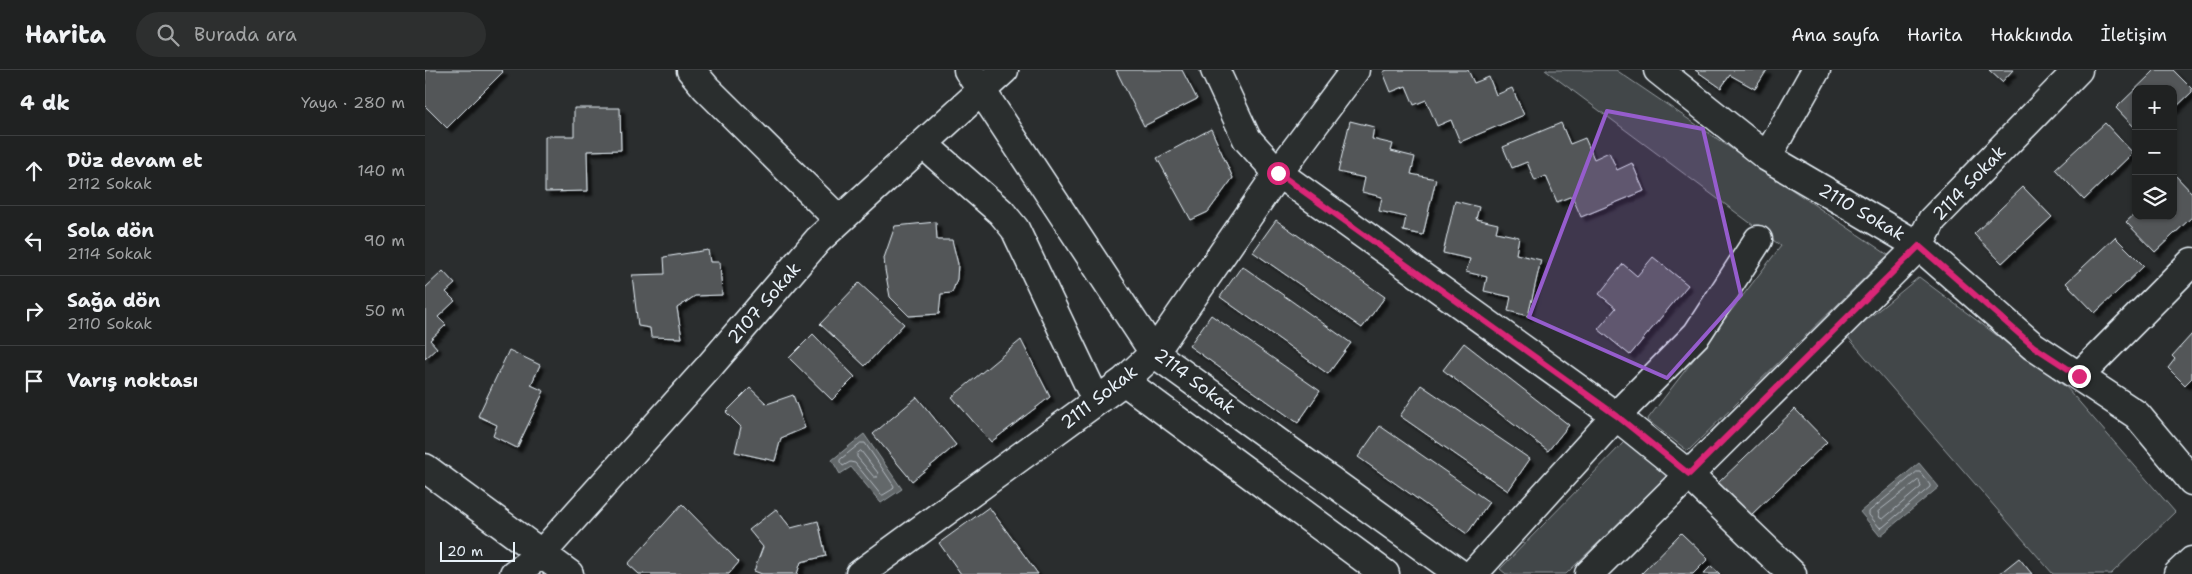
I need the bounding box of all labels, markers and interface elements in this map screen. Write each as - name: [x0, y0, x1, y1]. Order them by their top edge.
- search box: [136, 12, 486, 57]
- text: Harita: [25, 19, 106, 51]
- icon: search: [154, 21, 182, 49]
- text: Burada ara: [194, 22, 297, 47]
- text: Ana sayfa: [1791, 23, 1879, 47]
- text: Harita: [1907, 23, 1962, 47]
- text: Hakkında: [1990, 23, 2073, 47]
- text: İletişim: [2101, 23, 2167, 47]
- map controls: [2132, 85, 2177, 220]
- button: +: [2132, 85, 2177, 130]
- text: 4 dk: [20, 89, 70, 117]
- text: Yaya · 280 m: [301, 92, 405, 113]
- button: −: [2132, 130, 2177, 175]
- street label: 2114 Sokak: [1927, 140, 2011, 226]
- text: Düz devam et: [67, 148, 203, 173]
- icon: ahead: [20, 157, 48, 185]
- text: 140 m: [358, 160, 405, 181]
- route start: [1267, 162, 1290, 185]
- text: 2112 Sokak: [67, 173, 152, 194]
- button: layers: [2132, 175, 2177, 220]
- street label: 2110 Sokak: [1814, 178, 1910, 246]
- text: Sola dön: [67, 218, 154, 243]
- icon: left: [20, 227, 48, 255]
- text: 90 m: [364, 230, 405, 251]
- text: 2114 Sokak: [67, 243, 152, 264]
- street label: 2107 Sokak: [722, 257, 806, 349]
- text: Sağa dön: [67, 288, 160, 313]
- icon: right: [20, 297, 48, 325]
- text: 50 m: [365, 300, 405, 321]
- text: 2110 Sokak: [67, 313, 153, 334]
- street label: 2114 Sokak: [1149, 343, 1241, 419]
- street label: 2111 Sokak: [1056, 360, 1142, 434]
- route end: [2068, 365, 2091, 388]
- icon: arrive: [20, 367, 48, 395]
- text: Varış noktası: [67, 368, 198, 393]
- scale bar: [440, 539, 515, 562]
- text: 20 m: [447, 542, 483, 560]

